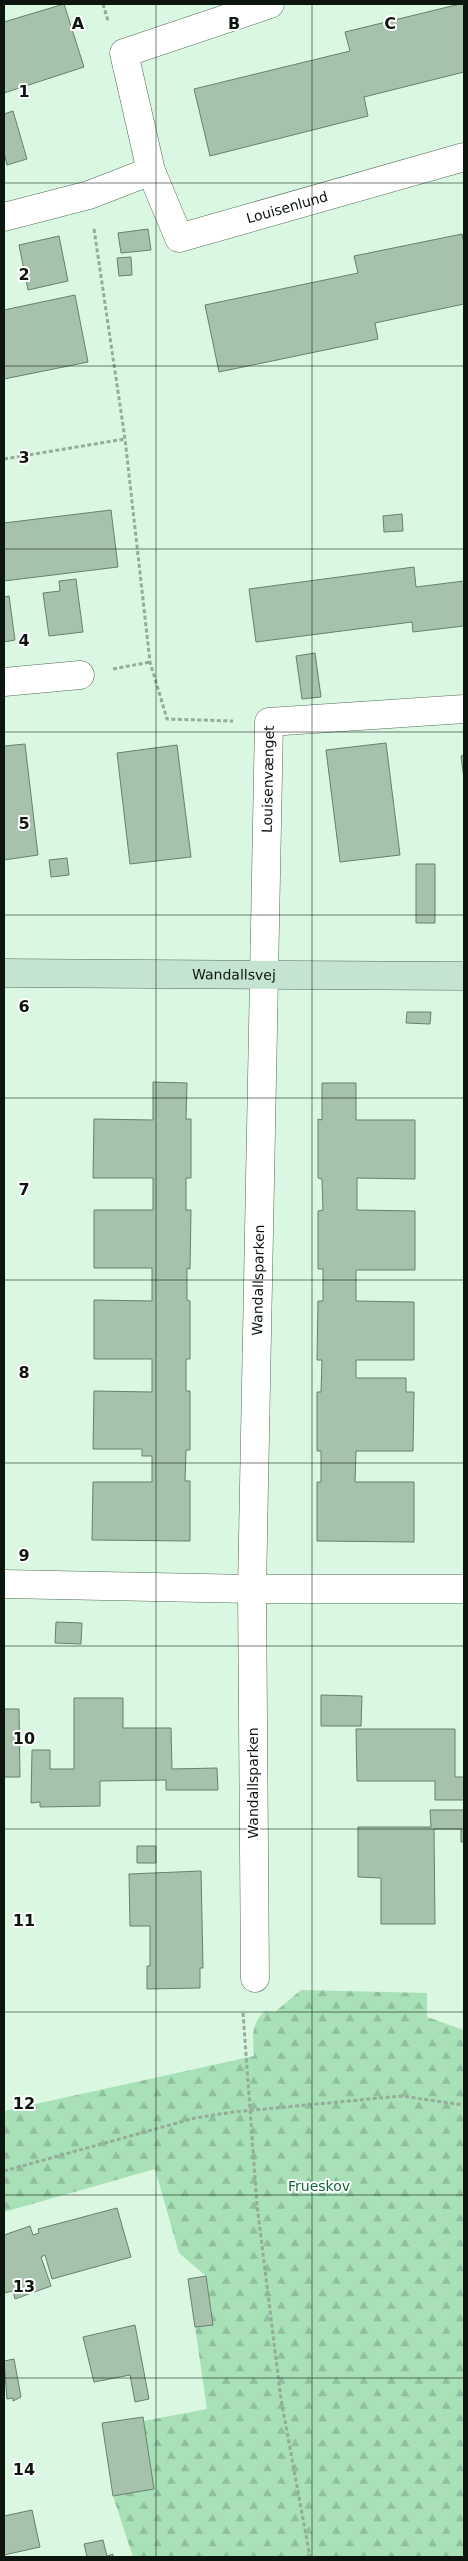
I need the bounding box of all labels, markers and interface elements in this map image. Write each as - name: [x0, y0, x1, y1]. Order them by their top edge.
- text: A: [72, 14, 85, 33]
- text: B: [228, 14, 240, 33]
- text: C: [384, 14, 396, 33]
- text: 1: [18, 82, 30, 101]
- street label: Louisenlund: [244, 188, 330, 226]
- text: 2: [18, 265, 30, 284]
- text: 3: [18, 448, 30, 467]
- text: 4: [18, 631, 30, 650]
- street label: Louisenvænget: [259, 725, 277, 833]
- text: 5: [18, 814, 30, 833]
- street label: Wandallsvej: [192, 966, 276, 983]
- text: 6: [18, 997, 30, 1016]
- text: 7: [18, 1180, 30, 1199]
- street label: Wandallsparken: [249, 1224, 267, 1336]
- text: 8: [18, 1363, 30, 1382]
- text: 9: [18, 1546, 30, 1565]
- street label: Wandallsparken: [245, 1727, 261, 1839]
- text: 10: [13, 1729, 35, 1748]
- text: 11: [13, 1911, 35, 1930]
- text: 12: [13, 2094, 35, 2113]
- park label: Frueskov: [288, 2178, 350, 2194]
- text: 13: [13, 2277, 35, 2296]
- text: 14: [13, 2460, 35, 2479]

